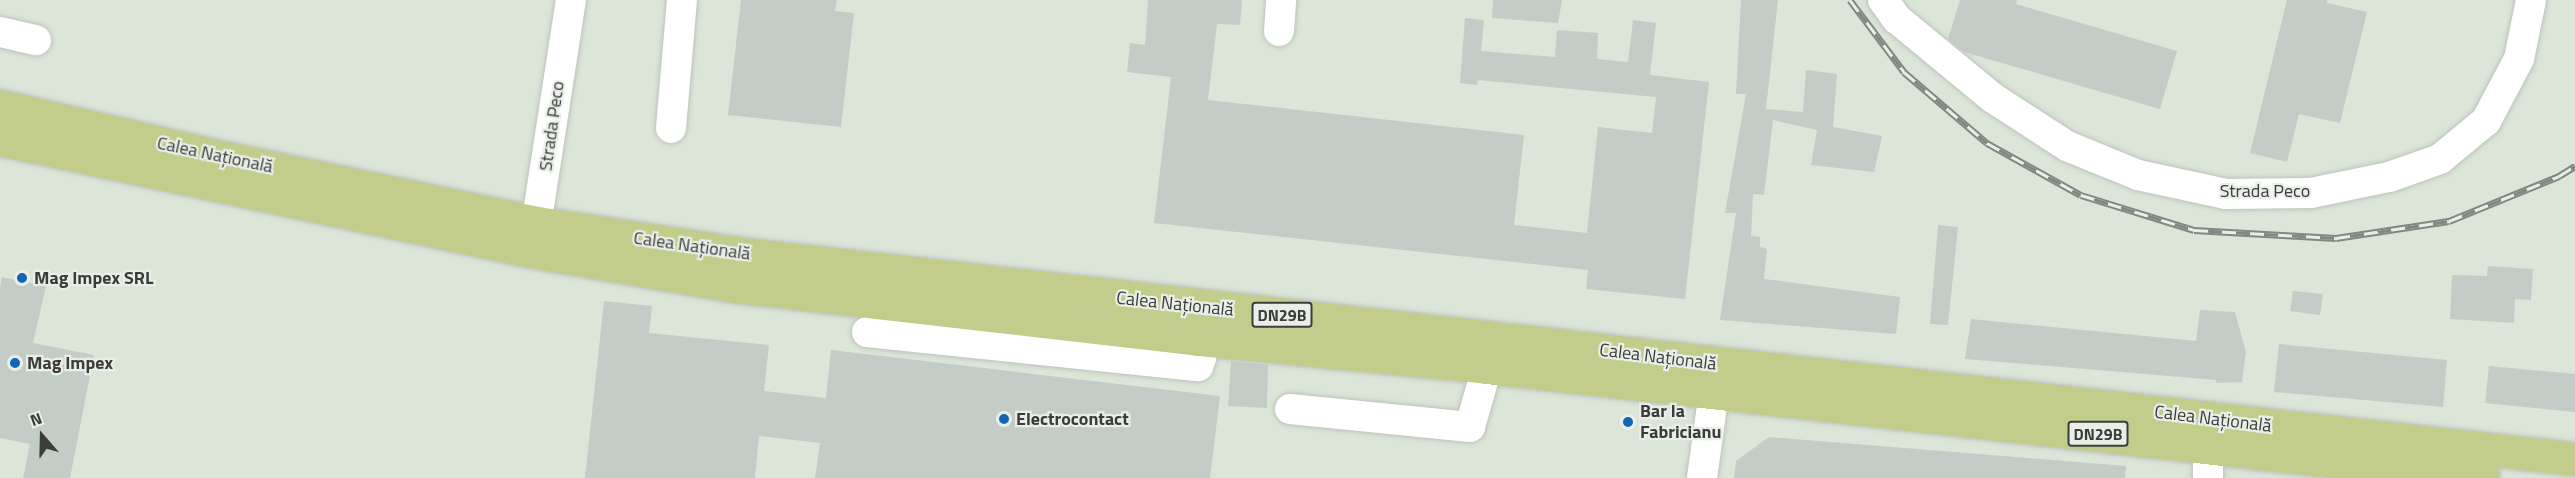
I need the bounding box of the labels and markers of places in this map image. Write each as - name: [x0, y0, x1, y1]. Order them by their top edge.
- place label: Mag Impex SRL: [34, 267, 153, 289]
- marker: Mag Impex SRL: [15, 271, 29, 285]
- place label: Mag Impex: [27, 352, 113, 374]
- marker: Mag Impex: [8, 356, 22, 370]
- place label: Bar la Fabricianu: [1640, 401, 1721, 444]
- place label: Electrocontact: [1016, 408, 1129, 430]
- marker: Electrocontact: [997, 412, 1011, 426]
- marker: Bar la Fabricianu: [1621, 415, 1635, 429]

